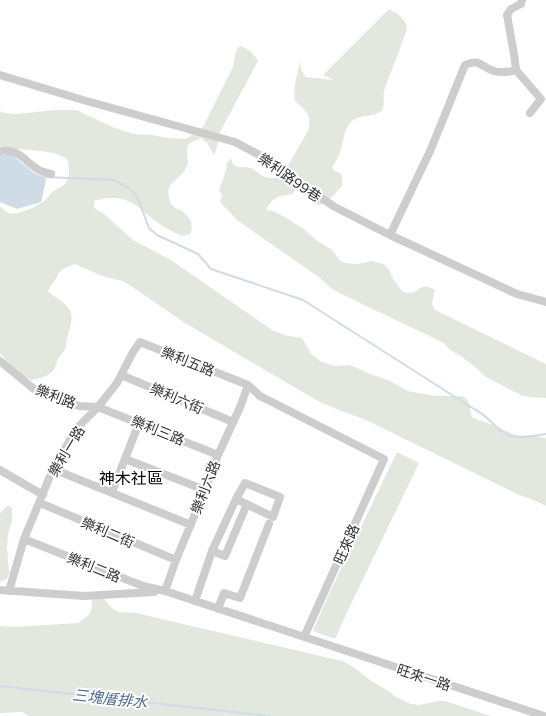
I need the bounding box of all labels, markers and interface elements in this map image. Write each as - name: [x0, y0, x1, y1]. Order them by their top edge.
- street label: 樂利路99巷: [255, 149, 325, 205]
- street label: 樂利五路: [159, 343, 217, 379]
- street label: 樂利六街: [148, 379, 206, 417]
- street label: 樂利路: [33, 381, 79, 411]
- street label: 樂利三路: [129, 412, 187, 448]
- street label: 樂利一路: [44, 423, 88, 479]
- street label: 樂利六路: [187, 458, 223, 516]
- district label: 神木社區: [99, 468, 163, 487]
- street label: 樂利二街: [79, 513, 137, 551]
- street label: 旺來路: [330, 521, 362, 567]
- street label: 樂利二路: [65, 549, 123, 585]
- street label: 旺來一路: [395, 660, 453, 694]
- water label: 三塊厝排水: [72, 685, 149, 711]

